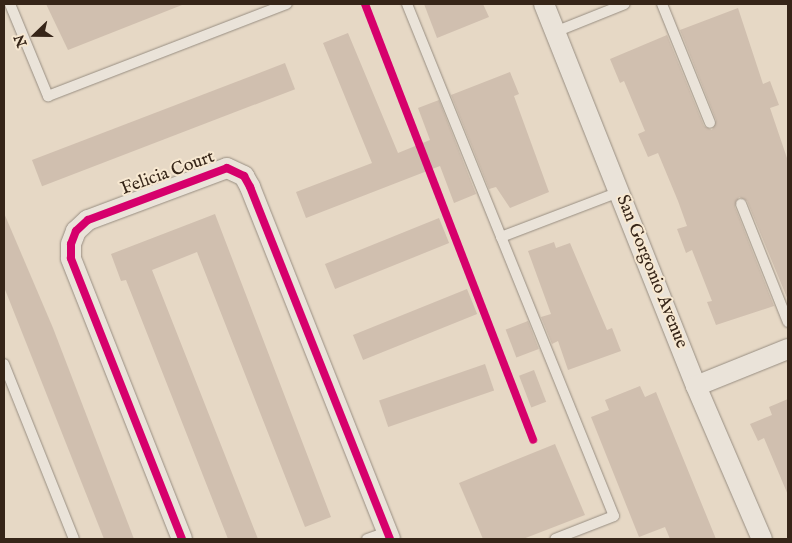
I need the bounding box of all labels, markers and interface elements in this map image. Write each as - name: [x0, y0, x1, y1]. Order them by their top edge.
- north arrow: [10, 10, 60, 60]
- text: N: [10, 32, 32, 50]
- street label: Felicia Court: [118, 147, 218, 201]
- street label: San Gorgonio Avenue: [610, 192, 692, 352]

